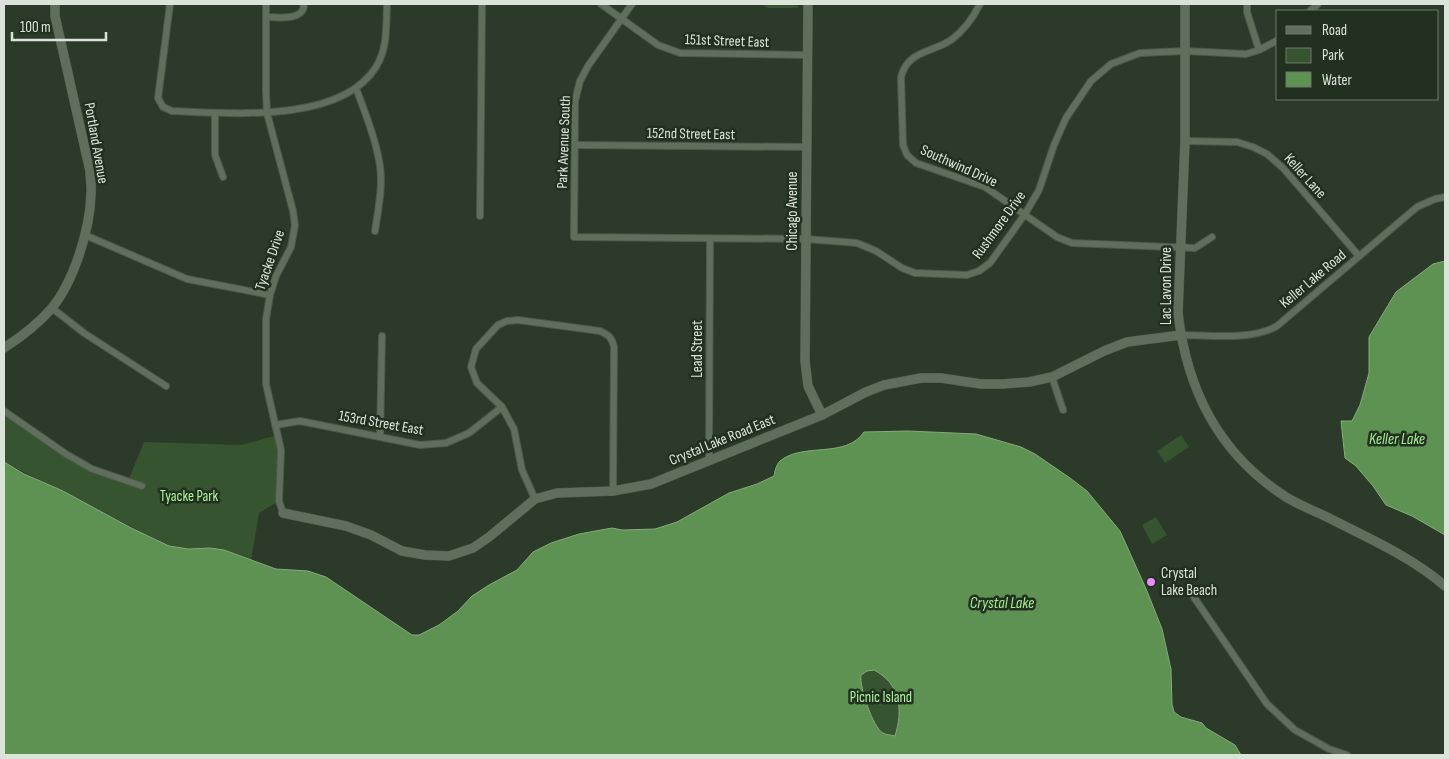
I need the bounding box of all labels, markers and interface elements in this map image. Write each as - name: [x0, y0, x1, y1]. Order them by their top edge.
- scale bar: [12, 10, 106, 42]
- legend: [1276, 10, 1439, 100]
- text: 100 m: [20, 18, 51, 37]
- text: Road: [1322, 21, 1347, 40]
- street label: 151st Street East: [684, 30, 770, 52]
- text: Park: [1322, 46, 1344, 65]
- text: Water: [1322, 71, 1353, 90]
- street label: Park Avenue South: [553, 95, 575, 189]
- street label: Portland Avenue: [80, 101, 112, 185]
- street label: 152nd Street East: [647, 124, 736, 144]
- street label: Southwind Drive: [918, 141, 1000, 191]
- street label: Keller Lane: [1280, 149, 1330, 203]
- street label: Chicago Avenue: [783, 171, 802, 251]
- street label: Rushmore Drive: [968, 187, 1030, 263]
- street label: Tyacke Drive: [251, 227, 289, 293]
- street label: Keller Lake Road: [1276, 246, 1350, 312]
- street label: Lac Lavon Drive: [1157, 247, 1176, 325]
- street label: Lead Street: [688, 320, 707, 378]
- street label: 153rd Street East: [337, 406, 425, 440]
- street label: Crystal Lake Road East: [666, 410, 778, 470]
- water label: Keller Lake: [1369, 430, 1425, 449]
- park label: Tyacke Park: [160, 487, 219, 506]
- place label: Crystal Lake Beach: [1161, 564, 1217, 600]
- marker: Crystal Lake Beach: [1145, 576, 1157, 588]
- water label: Crystal Lake: [970, 594, 1034, 613]
- park label: Picnic Island: [850, 688, 912, 707]

